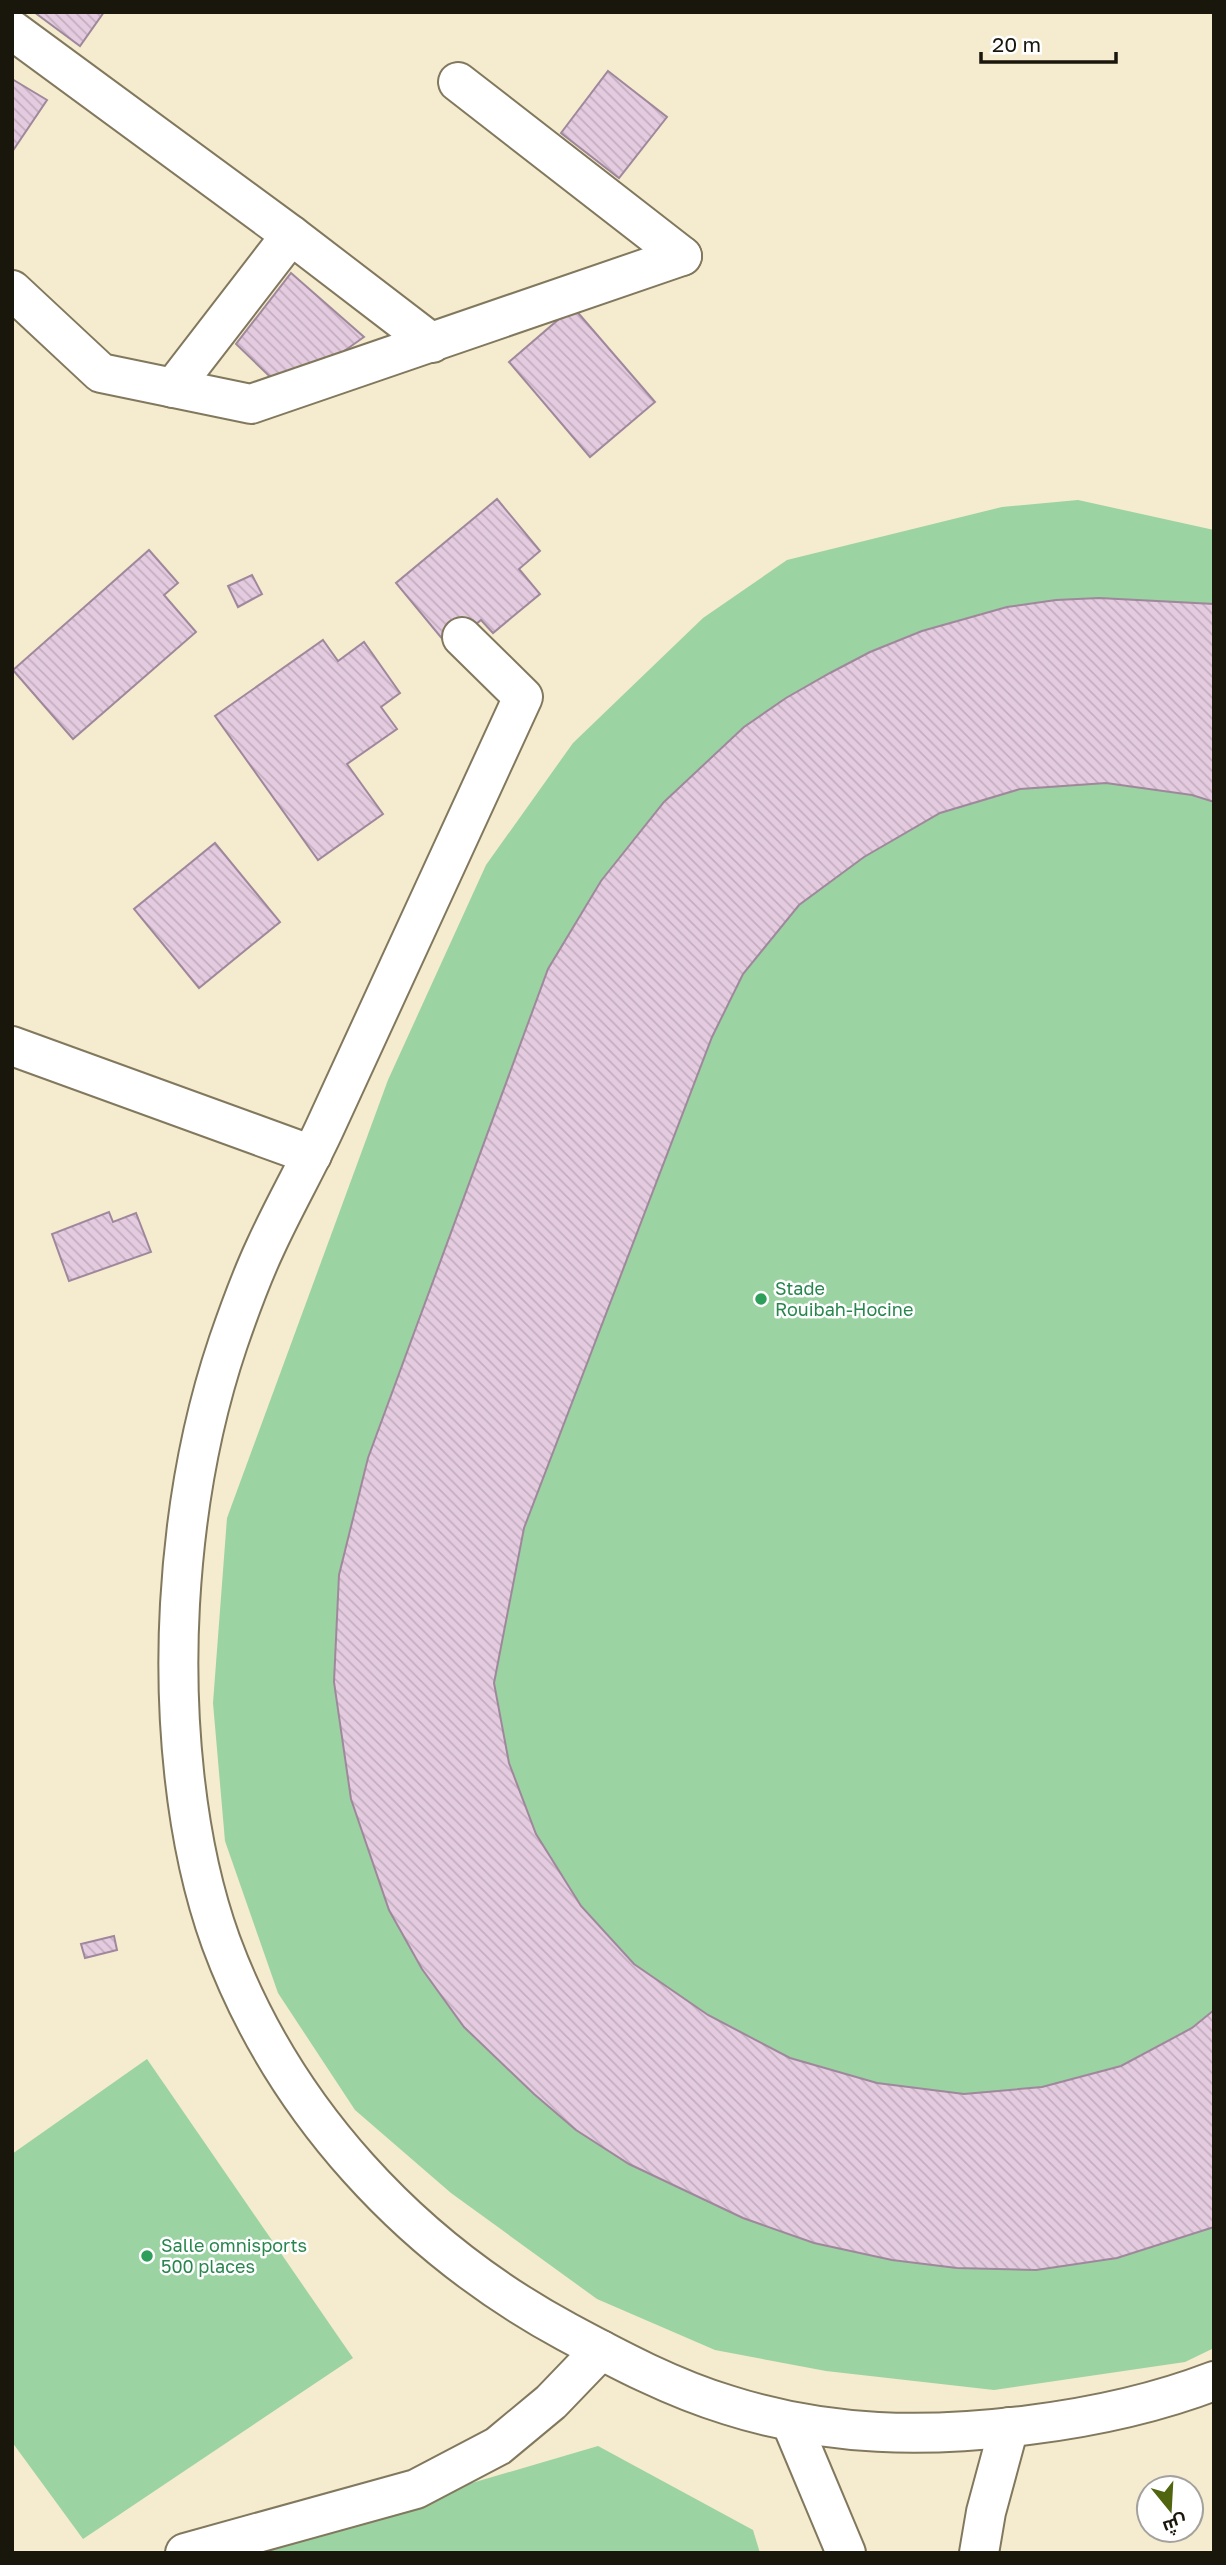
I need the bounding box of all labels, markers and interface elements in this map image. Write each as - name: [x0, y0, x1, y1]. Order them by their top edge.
- scale bar: [981, 21, 1116, 65]
- text: 20 m: [992, 31, 1041, 57]
- place label: Stade Rouibah-Hocine: [775, 1277, 913, 1320]
- marker: Stade Rouibah-Hocine: [753, 1291, 769, 1307]
- place label: Salle omnisports 500 places: [161, 2234, 307, 2277]
- marker: Salle omnisports 500 places: [139, 2248, 155, 2264]
- north arrow: [1135, 2474, 1205, 2544]
- text: ش: [1160, 2510, 1191, 2540]

